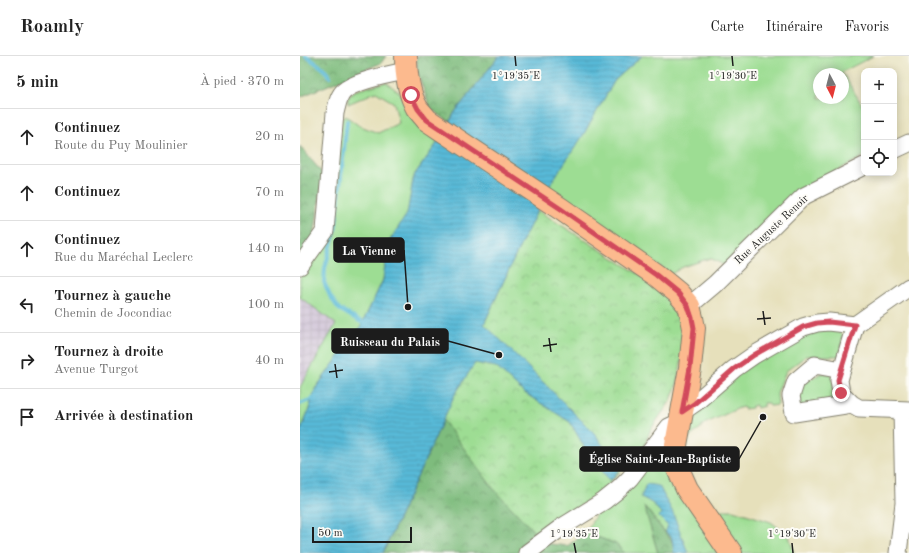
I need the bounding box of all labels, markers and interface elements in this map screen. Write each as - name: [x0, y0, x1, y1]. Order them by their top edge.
- text: Roamly: [20, 18, 84, 37]
- text: Carte: [710, 20, 744, 34]
- text: Itinéraire: [766, 20, 823, 34]
- text: Favoris: [845, 20, 889, 34]
- north arrow: [813, 68, 849, 104]
- map controls: [861, 68, 897, 176]
- button: +: [861, 68, 897, 104]
- text: 1°19'35"E: [492, 71, 540, 81]
- text: 1°19'30"E: [709, 71, 757, 81]
- text: 5 min: [16, 74, 59, 91]
- text: À pied · 370 m: [200, 75, 284, 88]
- route start: [402, 86, 420, 104]
- button: −: [861, 104, 897, 140]
- text: Continuez: [54, 121, 120, 136]
- icon: ahead: [16, 126, 38, 148]
- text: 20 m: [255, 130, 284, 143]
- text: Route du Puy Moulinier: [54, 139, 188, 152]
- button: locate: [861, 140, 897, 176]
- icon: ahead: [16, 182, 38, 204]
- text: Continuez: [54, 185, 120, 200]
- text: 70 m: [255, 186, 284, 199]
- street label: Rue Auguste Renoir: [733, 193, 811, 267]
- text: Continuez: [54, 233, 120, 248]
- icon: ahead: [16, 238, 38, 260]
- callout: La Vienne: [334, 238, 404, 262]
- text: 140 m: [247, 242, 284, 255]
- text: La Vienne: [342, 246, 396, 258]
- text: Rue du Maréchal Leclerc: [54, 251, 193, 264]
- text: Tournez à gauche: [54, 289, 171, 304]
- icon: left: [16, 294, 38, 316]
- text: 100 m: [247, 298, 284, 311]
- text: Chemin de Jocondiac: [54, 307, 172, 320]
- callout: Ruisseau du Palais: [332, 329, 448, 353]
- text: Ruisseau du Palais: [340, 337, 440, 349]
- text: Tournez à droite: [54, 345, 164, 360]
- icon: right: [16, 350, 38, 372]
- text: 40 m: [255, 354, 284, 367]
- text: Avenue Turgot: [54, 363, 139, 376]
- route end: [832, 384, 850, 402]
- icon: arrive: [16, 406, 38, 428]
- text: Arrivée à destination: [54, 409, 193, 424]
- callout: Église Saint-Jean-Baptiste: [580, 447, 739, 471]
- text: Église Saint-Jean-Baptiste: [589, 451, 732, 466]
- scale bar: [312, 525, 412, 544]
- text: 50 m: [318, 528, 343, 539]
- text: 1°19'35"E: [550, 529, 598, 539]
- text: 1°19'30"E: [768, 529, 816, 539]

